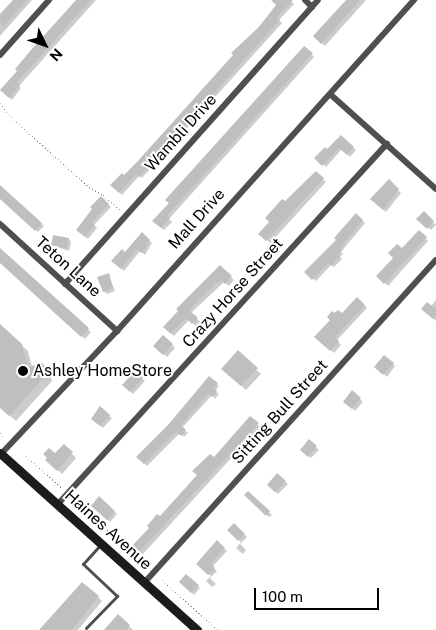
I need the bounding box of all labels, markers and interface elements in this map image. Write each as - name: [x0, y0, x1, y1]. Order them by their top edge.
- north arrow: [20, 20, 70, 70]
- text: N: [47, 46, 66, 64]
- street label: Wambli Drive: [141, 90, 221, 176]
- street label: Mall Drive: [165, 185, 229, 253]
- street label: Teton Lane: [31, 233, 105, 301]
- street label: Crazy Horse Street: [179, 234, 287, 352]
- street label: Sitting Bull Street: [228, 356, 332, 468]
- place label: Ashley HomeStore: [33, 361, 172, 381]
- marker: Ashley HomeStore: [17, 365, 29, 377]
- street label: Haines Avenue: [61, 486, 155, 574]
- scale bar: [256, 578, 381, 610]
- text: 100 m: [262, 588, 303, 605]

